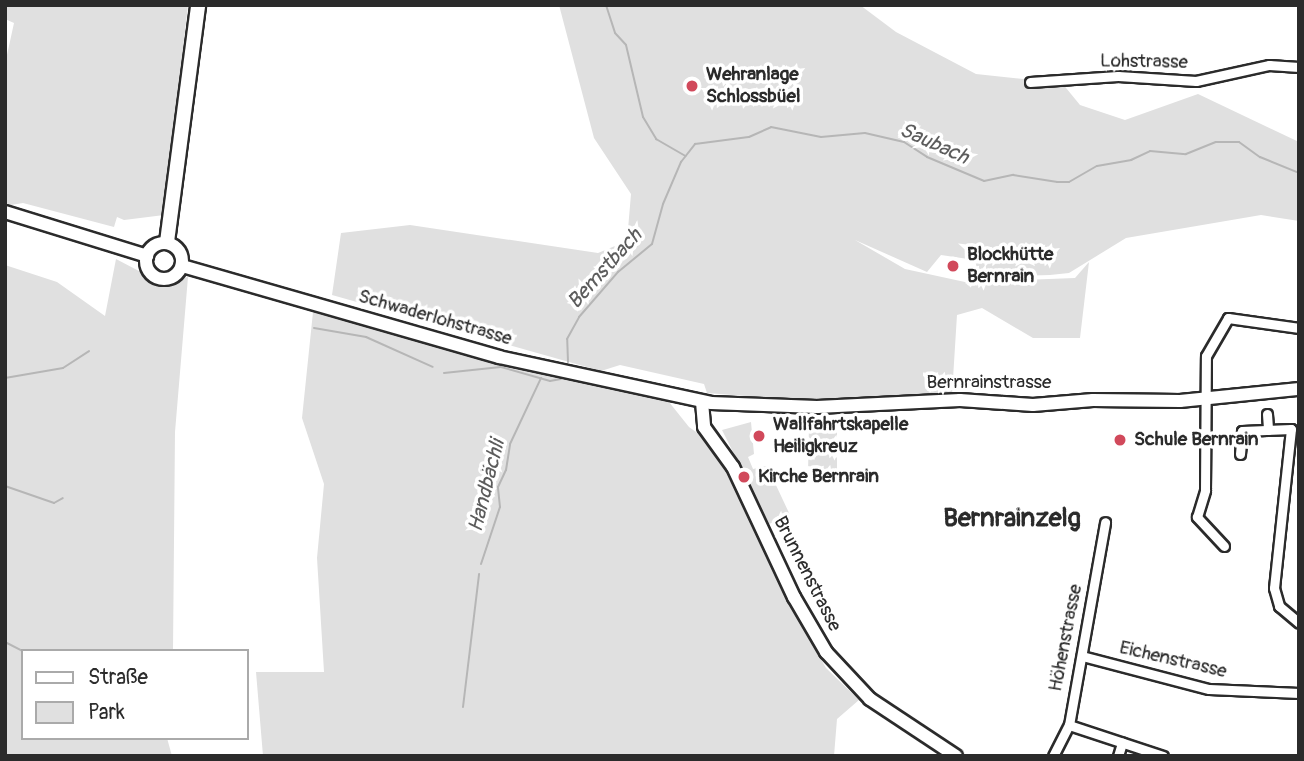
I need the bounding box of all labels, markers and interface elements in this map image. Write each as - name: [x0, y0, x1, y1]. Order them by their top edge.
- street label: Lohstrasse: [1100, 50, 1188, 74]
- place label: Wehranlage Schlossbüel: [706, 64, 800, 108]
- marker: Wehranlage Schlossbüel: [684, 78, 700, 94]
- water label: Saubach: [896, 118, 972, 170]
- water label: Bemstbach: [563, 224, 647, 314]
- place label: Blockhütte Bernrain: [967, 244, 1053, 288]
- marker: Blockhütte Bernrain: [945, 258, 961, 274]
- street label: Schwaderlohstrasse: [356, 285, 514, 351]
- street label: Bernrainstrasse: [927, 372, 1051, 394]
- place label: Wallfahrtskapelle Heiligkreuz: [773, 414, 908, 458]
- marker: Wallfahrtskapelle Heiligkreuz: [751, 428, 767, 444]
- place label: Schule Bernrain: [1134, 429, 1258, 451]
- marker: Schule Bernrain: [1112, 432, 1128, 448]
- water label: Handbächli: [463, 437, 511, 535]
- place label: Kirche Bernrain: [758, 466, 879, 488]
- marker: Kirche Bernrain: [736, 469, 752, 485]
- district label: Bernrainzelg: [943, 503, 1081, 535]
- street label: Brunnenstrasse: [768, 513, 846, 635]
- street label: Höhenstrasse: [1044, 582, 1088, 694]
- street label: Eichenstrasse: [1117, 637, 1229, 683]
- legend: [21, 649, 248, 740]
- text: Straße: [88, 664, 148, 691]
- text: Park: [88, 699, 125, 726]

